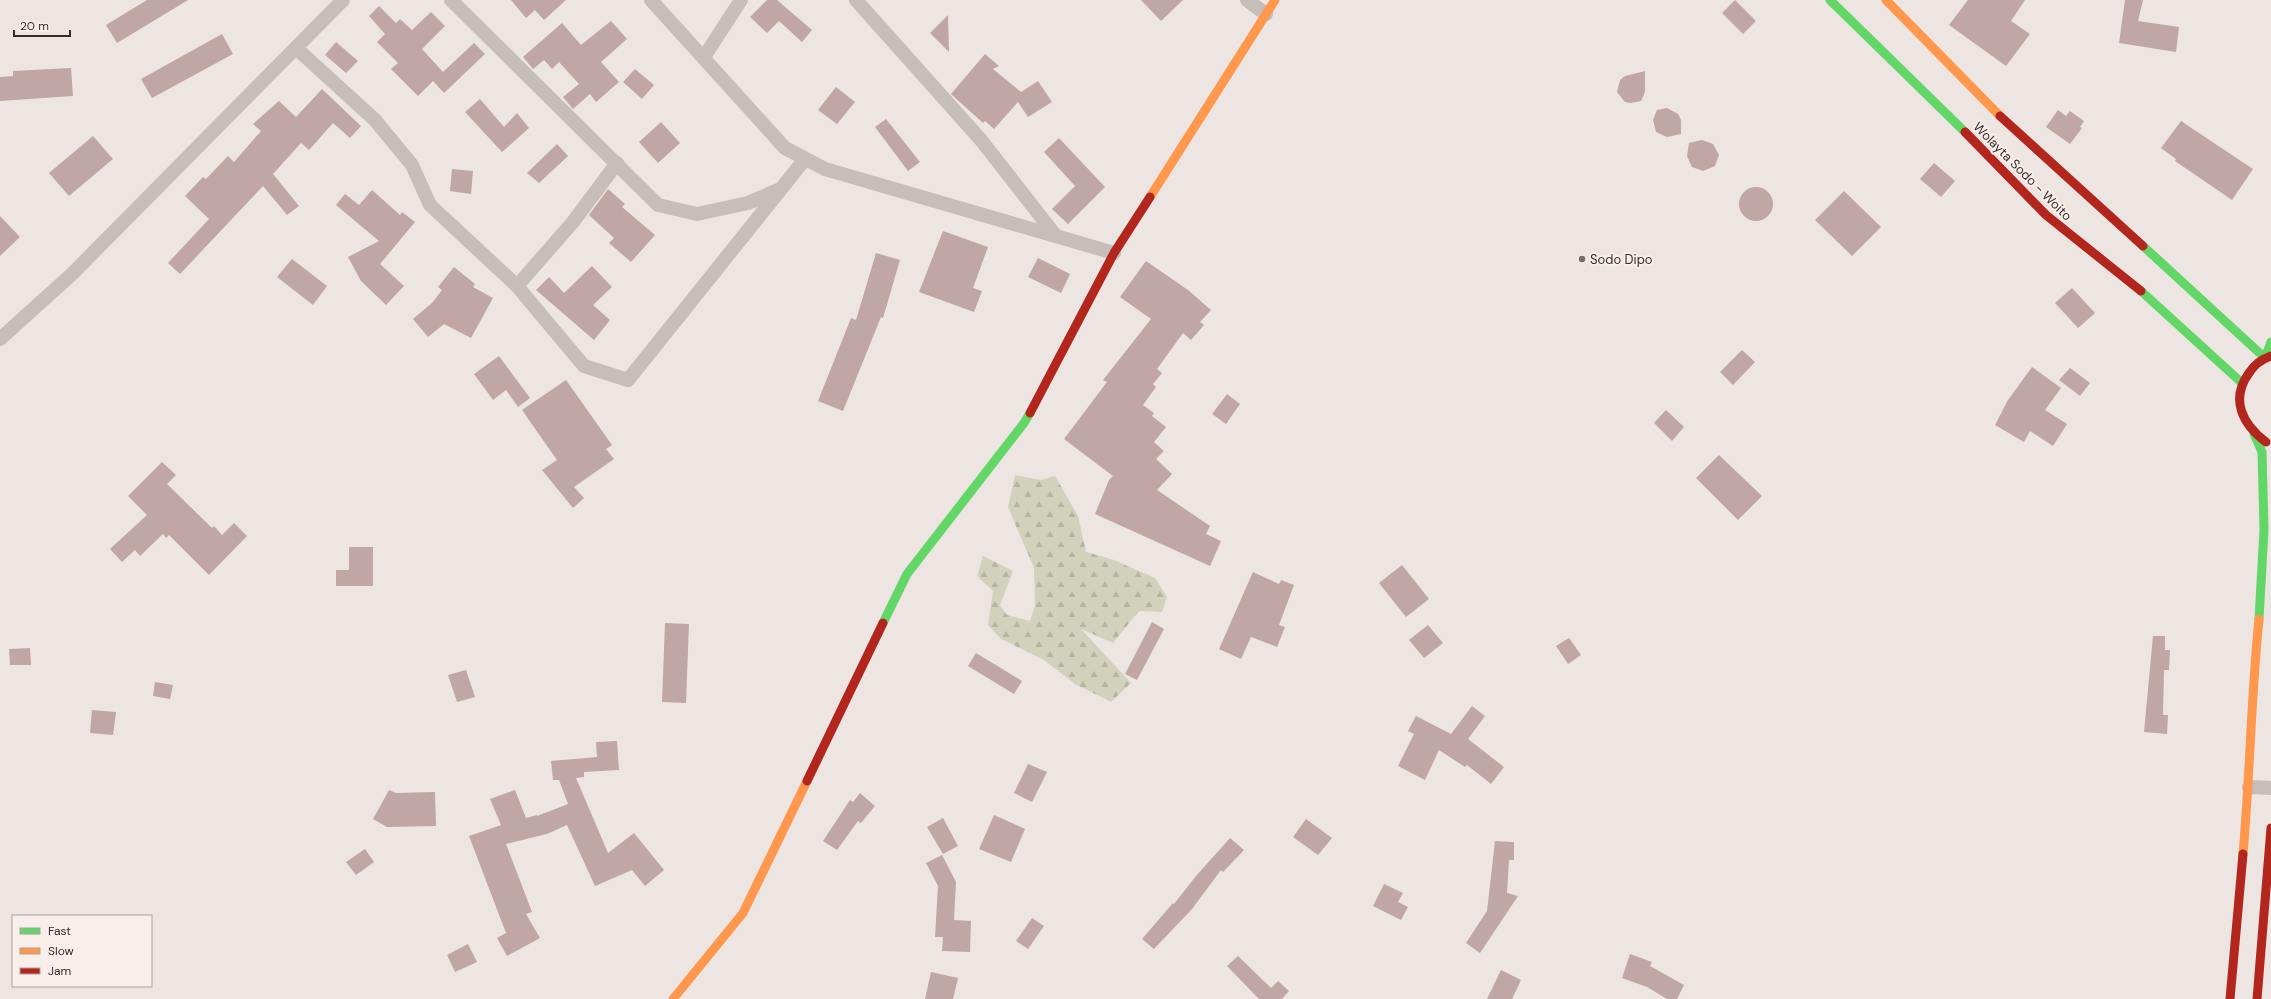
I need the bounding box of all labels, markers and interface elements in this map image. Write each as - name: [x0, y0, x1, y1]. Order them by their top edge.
- scale bar: [14, 12, 70, 38]
- text: 20 m: [20, 18, 49, 34]
- street label: Wolayta Sodo - Woito: [1970, 118, 2076, 224]
- place label: Sodo Dipo: [1590, 251, 1653, 268]
- marker: Sodo Dipo: [1577, 254, 1587, 264]
- legend: [12, 915, 152, 987]
- text: Fast: [48, 923, 71, 939]
- text: Slow: [48, 943, 74, 959]
- text: Jam: [48, 963, 71, 979]

